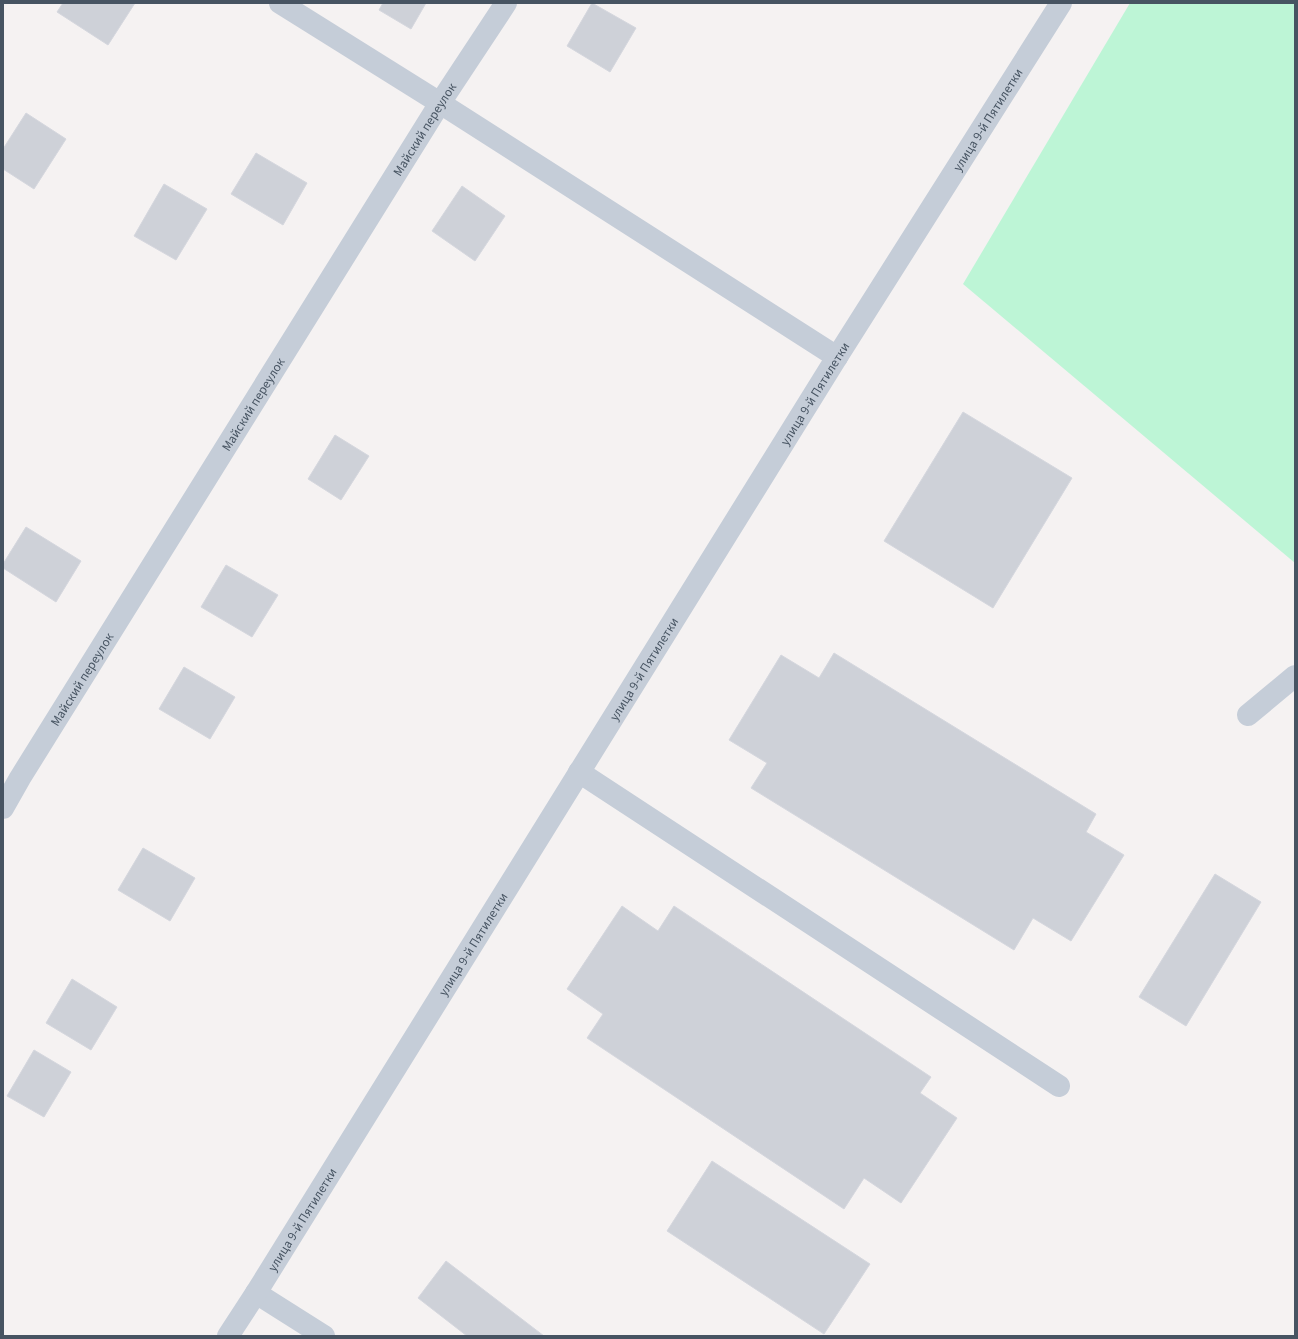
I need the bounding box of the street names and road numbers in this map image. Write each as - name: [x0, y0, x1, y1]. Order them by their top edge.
- street label: улица 9-й Пятилетки: [949, 65, 1027, 175]
- street label: Майский переулок: [389, 79, 461, 180]
- street label: улица 9-й Пятилетки: [776, 339, 854, 449]
- street label: Майский переулок: [218, 354, 290, 455]
- street label: улица 9-й Пятилетки: [605, 614, 683, 724]
- street label: Майский переулок: [47, 629, 119, 730]
- street label: улица 9-й Пятилетки: [435, 889, 512, 1000]
- street label: улица 9-й Пятилетки: [264, 1165, 342, 1275]

